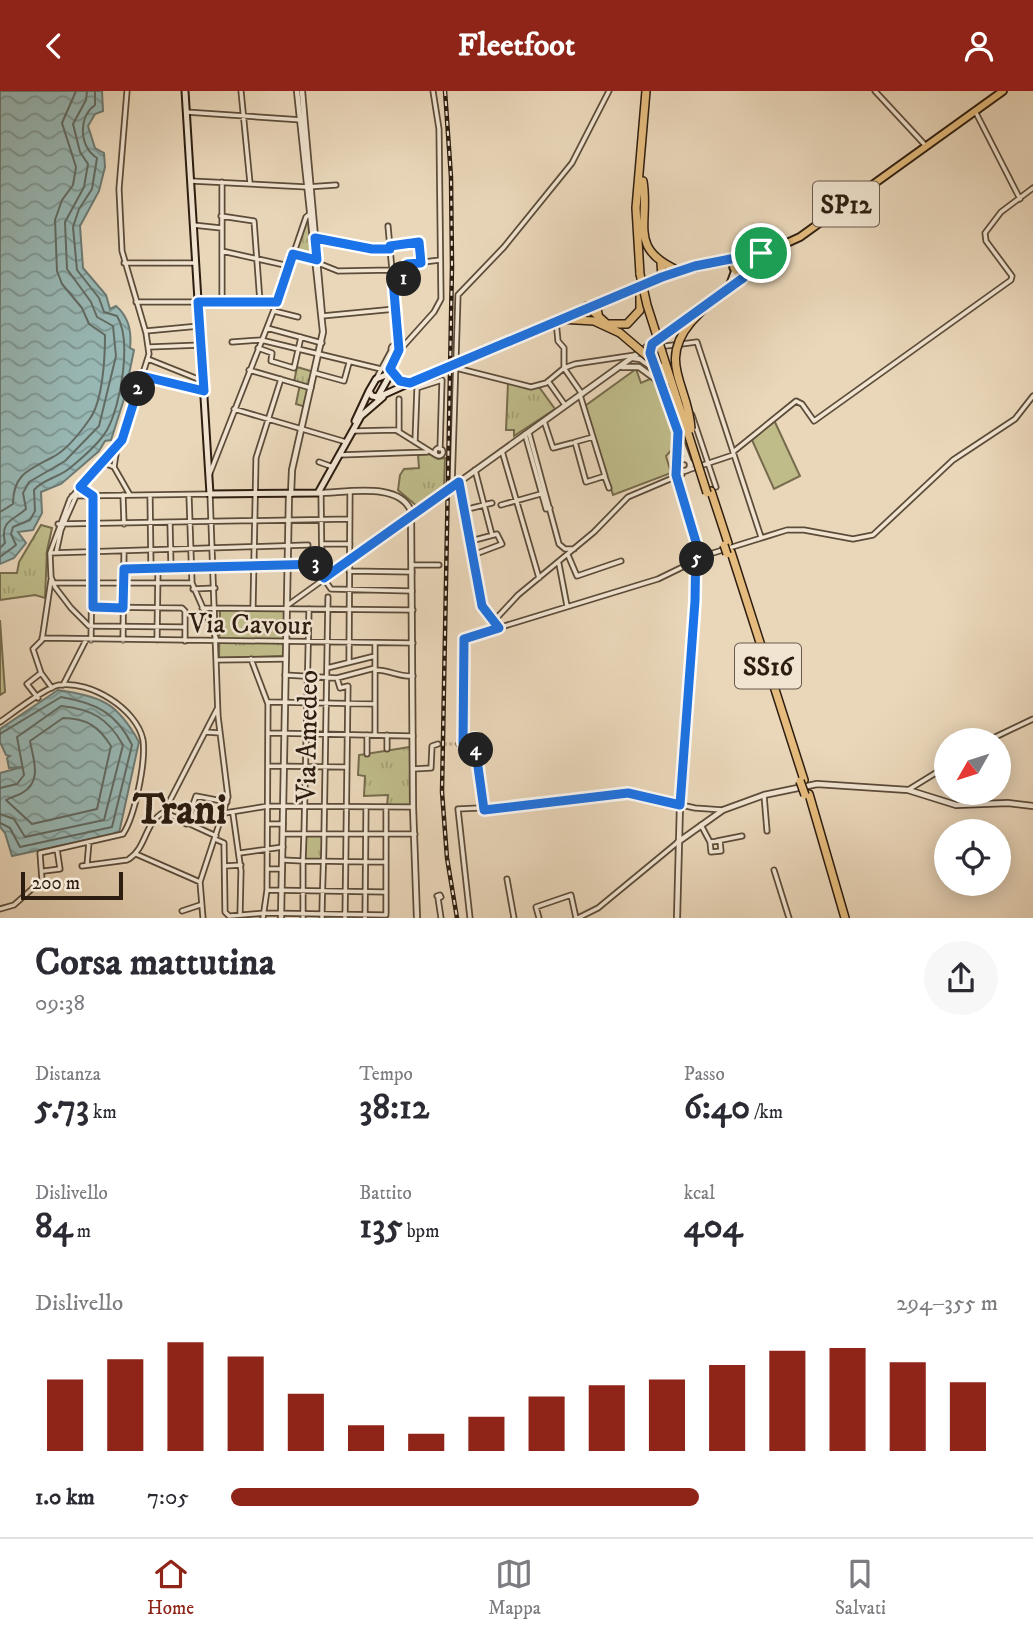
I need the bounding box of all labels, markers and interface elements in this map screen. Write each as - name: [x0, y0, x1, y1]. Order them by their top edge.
- text: Fleetfoot: [458, 26, 575, 66]
- icon: back: [35, 27, 73, 65]
- icon: person: [960, 27, 998, 65]
- road number: SP12: [813, 181, 879, 227]
- pin: [731, 223, 791, 283]
- icon: arrive: [742, 234, 780, 272]
- pin: 1: [386, 261, 422, 297]
- text: 1: [400, 267, 407, 290]
- pin: 2: [120, 371, 156, 407]
- text: 2: [133, 377, 142, 400]
- pin: 5: [680, 541, 714, 577]
- pin: 3: [298, 547, 334, 581]
- text: 5: [692, 547, 701, 570]
- text: 3: [312, 552, 319, 575]
- street label: Via Cavour: [187, 606, 312, 643]
- road number: SS16: [735, 643, 801, 688]
- street label: Via Amedeo: [289, 670, 326, 803]
- north arrow: [934, 728, 1012, 805]
- map controls: [934, 728, 1011, 896]
- pin: 4: [458, 733, 494, 767]
- text: 4: [470, 738, 481, 761]
- district label: Trani: [132, 785, 227, 837]
- button: locate: [934, 819, 1011, 896]
- scale bar: [21, 869, 122, 900]
- text: 200 m: [32, 872, 80, 895]
- text: Corsa mattutina: [35, 939, 275, 987]
- button: share: [924, 941, 998, 1015]
- text: 09:38: [35, 989, 85, 1018]
- text: Distanza: [35, 1063, 101, 1086]
- text: Tempo: [359, 1063, 413, 1086]
- text: Passo: [684, 1063, 725, 1086]
- text: 5.73: [35, 1086, 89, 1130]
- text: 38:12: [359, 1086, 429, 1130]
- text: 6:40: [684, 1086, 750, 1130]
- text: km: [89, 1101, 117, 1124]
- text: /km: [750, 1101, 783, 1124]
- text: Dislivello: [35, 1182, 108, 1205]
- text: Battito: [359, 1182, 412, 1205]
- text: kcal: [684, 1182, 715, 1205]
- text: 84: [35, 1205, 73, 1249]
- text: 135: [359, 1205, 403, 1249]
- text: 404: [684, 1205, 743, 1249]
- text: m: [73, 1220, 91, 1243]
- text: bpm: [403, 1220, 439, 1243]
- text: Dislivello: [35, 1289, 123, 1318]
- text: 294–355 m: [896, 1289, 998, 1318]
- text: 1.0 km: [35, 1483, 95, 1512]
- text: 7:05: [147, 1483, 189, 1512]
- tab: Home: [147, 1555, 194, 1620]
- tab: Mappa: [488, 1555, 541, 1620]
- tab: Salvati: [835, 1555, 886, 1620]

